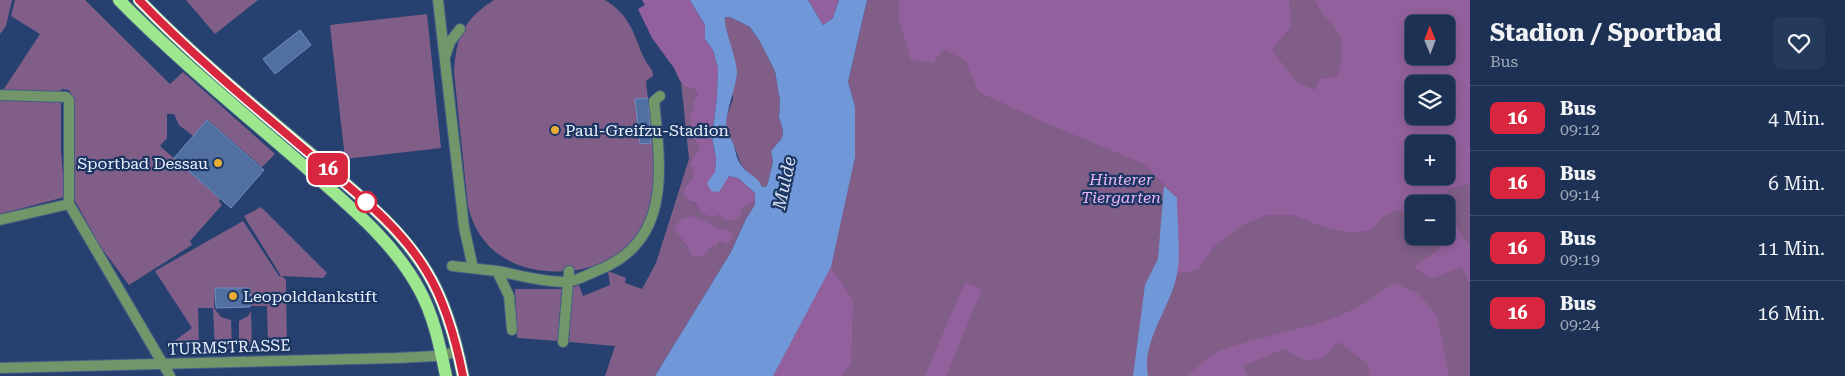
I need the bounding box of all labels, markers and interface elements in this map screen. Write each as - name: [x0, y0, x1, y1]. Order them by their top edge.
- north arrow: [1405, 15, 1455, 65]
- map controls: [1405, 15, 1455, 245]
- button: heart: [1773, 17, 1825, 69]
- text: Stadion / Sportbad: [1490, 19, 1722, 47]
- text: Bus: [1490, 52, 1518, 71]
- button: layers: [1405, 75, 1455, 125]
- text: Bus: [1560, 97, 1596, 120]
- text: 16: [1507, 107, 1528, 128]
- text: 4 Min.: [1768, 107, 1825, 130]
- text: 09:12: [1560, 120, 1600, 139]
- place label: Paul-Greifzu-Stadion: [565, 121, 729, 140]
- marker: Paul-Greifzu-Stadion: [549, 124, 561, 136]
- button: +: [1405, 135, 1455, 185]
- line badge: 16: [306, 153, 350, 185]
- place label: Sportbad Dessau: [77, 154, 208, 173]
- water label: Mulde: [768, 155, 800, 212]
- marker: Sportbad Dessau: [212, 157, 224, 169]
- text: 16: [318, 158, 338, 179]
- text: Bus: [1560, 162, 1596, 185]
- park label: Hinterer Tiergarten: [1081, 170, 1161, 207]
- text: 16: [1507, 172, 1528, 193]
- text: 6 Min.: [1768, 172, 1825, 195]
- text: 09:14: [1560, 185, 1600, 204]
- unlabelled marker: [355, 191, 377, 213]
- button: −: [1405, 195, 1455, 245]
- text: Bus: [1560, 227, 1596, 250]
- text: 16: [1507, 237, 1528, 258]
- text: 11 Min.: [1758, 237, 1825, 260]
- text: 09:19: [1560, 250, 1600, 269]
- place label: Leopolddankstift: [243, 287, 377, 306]
- marker: Leopolddankstift: [227, 290, 239, 302]
- text: Bus: [1560, 292, 1596, 315]
- text: 16: [1507, 302, 1528, 323]
- text: 16 Min.: [1758, 302, 1825, 325]
- text: 09:24: [1560, 315, 1600, 334]
- street label: TURMSTRASSE: [167, 335, 291, 359]

